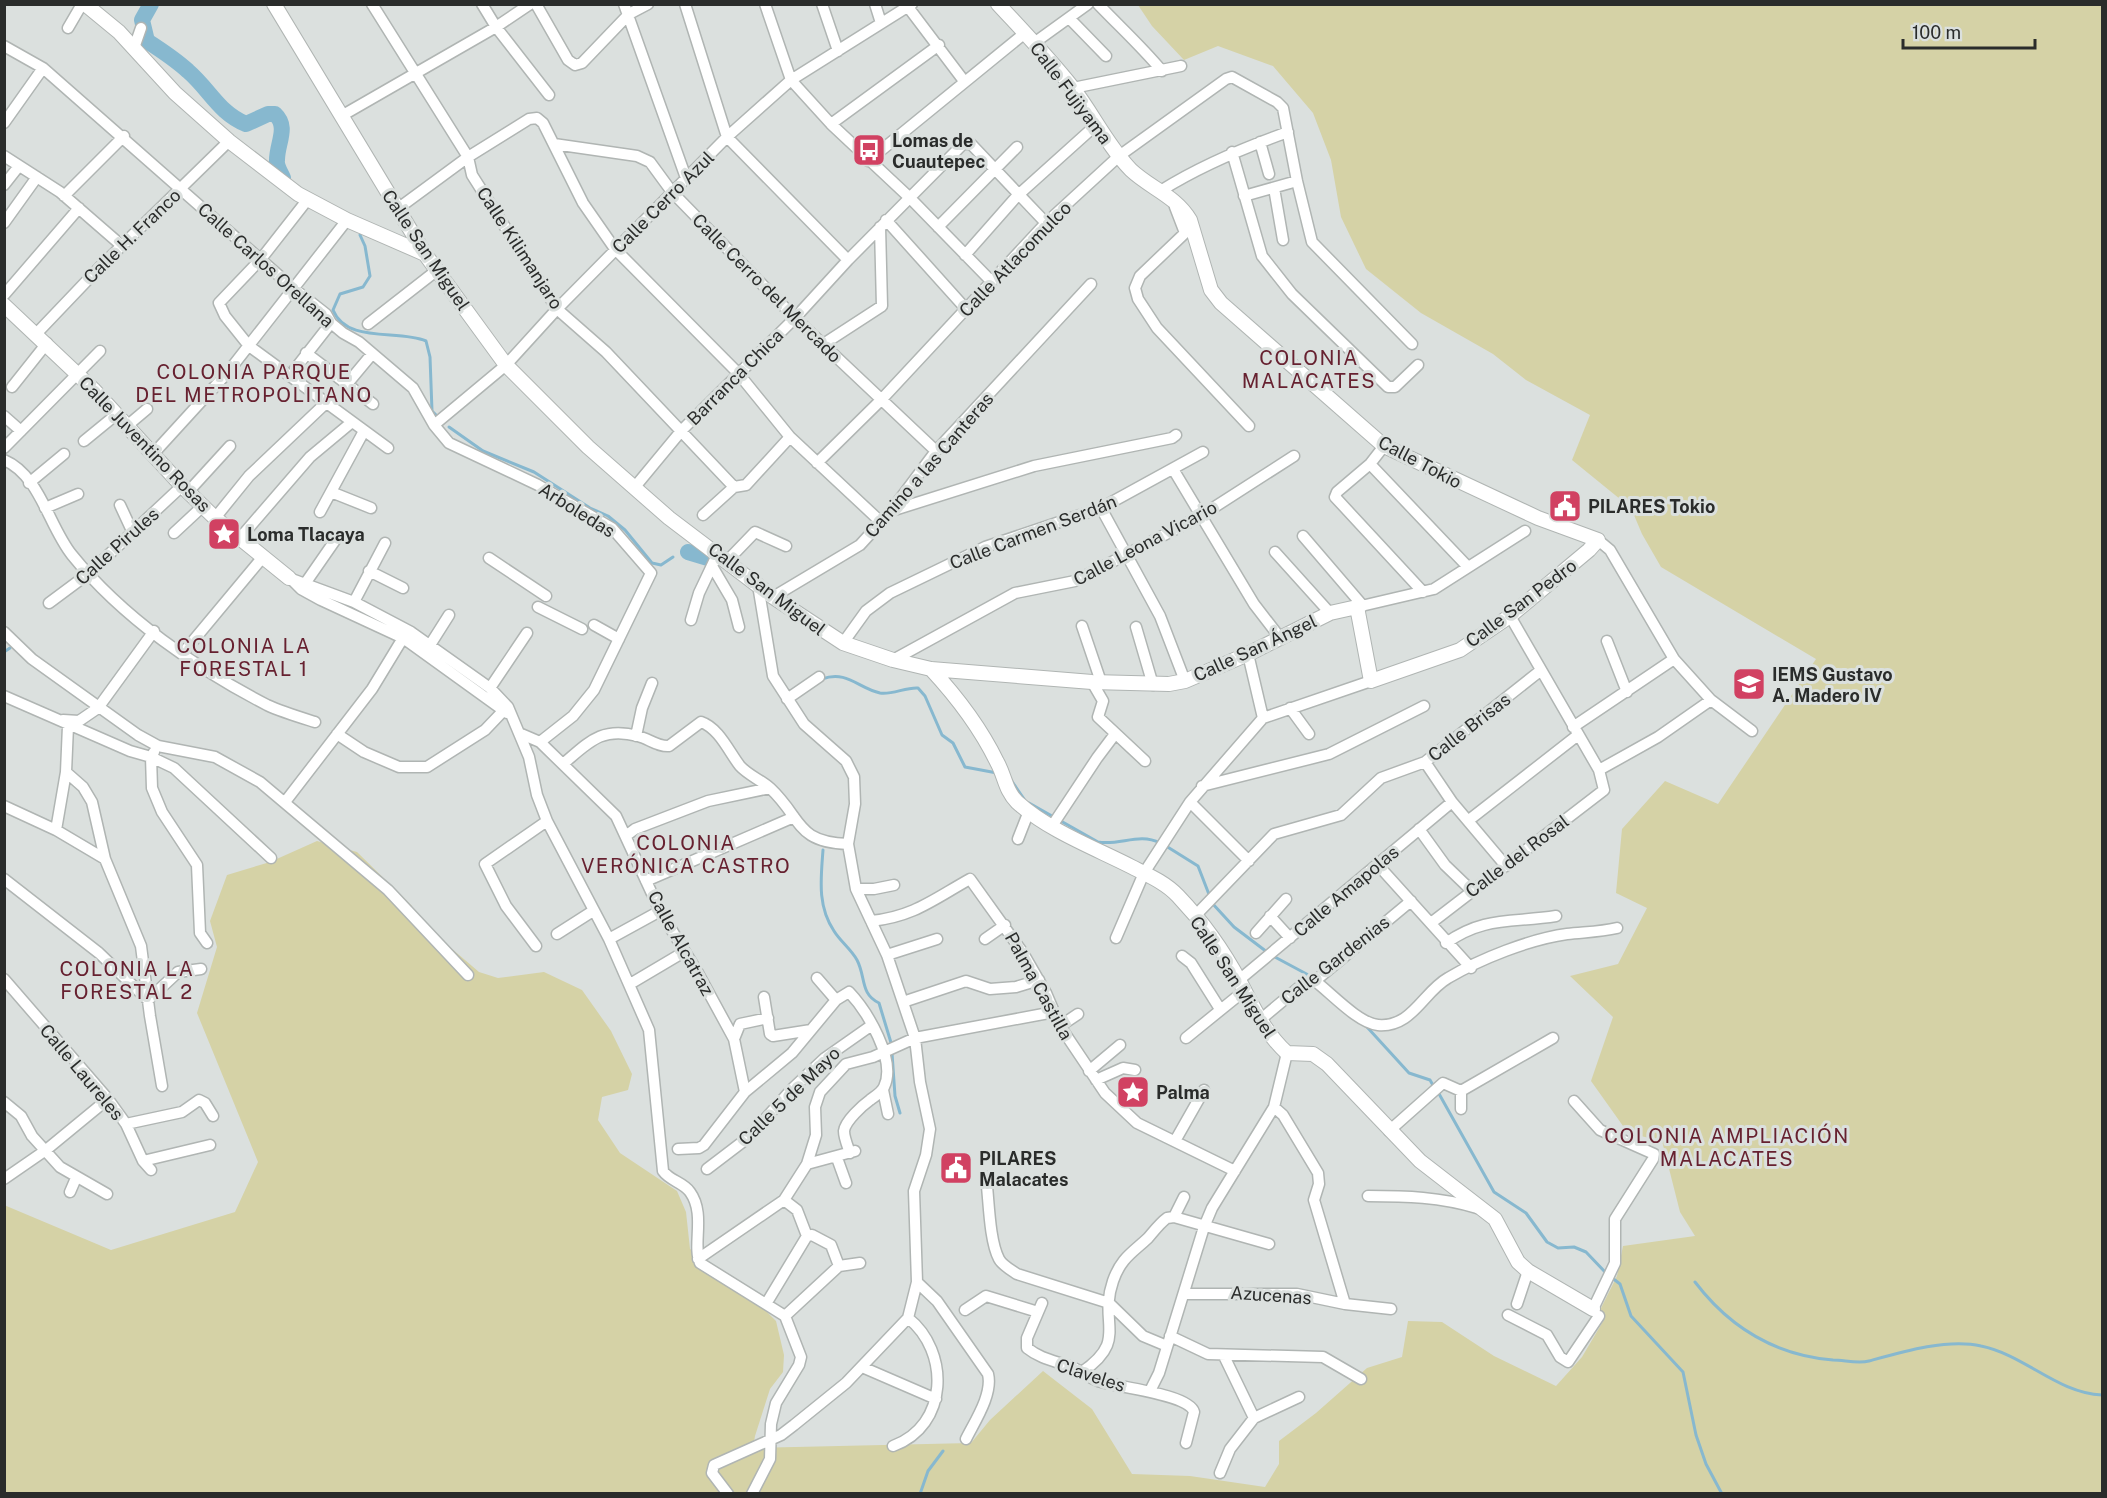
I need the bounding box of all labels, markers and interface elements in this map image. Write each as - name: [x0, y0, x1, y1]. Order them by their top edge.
- scale bar: [1903, 12, 2035, 50]
- text: 100 m: [1912, 22, 1961, 43]
- street label: Calle Fujiyama: [1026, 38, 1116, 148]
- place label: Lomas de Cuautepec: [892, 130, 985, 172]
- bus stop icon: Lomas de Cuautepec: [851, 132, 887, 168]
- street label: Calle Cerro Azul: [608, 147, 718, 257]
- street label: Calle Kilimanjaro: [473, 183, 567, 313]
- street label: Calle H. Franco: [79, 184, 185, 288]
- street label: Calle San Miguel: [378, 186, 474, 314]
- street label: Calle Atlacomulco: [955, 197, 1075, 321]
- street label: Calle Carlos Orellana: [194, 198, 338, 332]
- street label: Calle Cerro del Mercado: [688, 209, 846, 367]
- street label: Barranca Chica: [683, 325, 787, 429]
- district label: COLONIA MALACATES: [1242, 346, 1376, 393]
- district label: COLONIA PARQUE DEL METROPOLITANO: [135, 360, 373, 407]
- street label: Calle Juventino Rosas: [75, 372, 215, 516]
- street label: Camino a las Canteras: [860, 388, 998, 542]
- street label: Calle Tokio: [1375, 431, 1465, 493]
- street label: Arboledas: [535, 478, 619, 542]
- public building icon: PILARES Tokio: [1547, 488, 1583, 524]
- street label: Calle Carmen Serdán: [947, 491, 1119, 573]
- street label: Calle Leona Vicario: [1070, 496, 1220, 590]
- place label: PILARES Tokio: [1588, 496, 1715, 517]
- street label: Calle Pirules: [71, 503, 163, 589]
- place icon: Loma Tlacaya: [206, 516, 242, 552]
- place label: Loma Tlacaya: [247, 524, 365, 545]
- street label: Calle San Miguel: [704, 538, 830, 640]
- street label: Calle San Pedro: [1462, 555, 1580, 651]
- street label: Calle San Ángel: [1190, 609, 1320, 686]
- district label: COLONIA LA FORESTAL 1: [176, 634, 312, 681]
- place label: IEMS Gustavo A. Madero IV: [1772, 664, 1893, 706]
- school or university icon: IEMS Gustavo A. Madero IV: [1731, 666, 1767, 702]
- street label: Calle Brisas: [1424, 688, 1514, 766]
- street label: Calle del Rosal: [1461, 810, 1573, 902]
- district label: COLONIA VERÓNICA CASTRO: [581, 831, 791, 878]
- street label: Calle Amapolas: [1289, 841, 1403, 941]
- street label: Calle Alcatraz: [644, 887, 718, 999]
- street label: Calle Gardenias: [1277, 911, 1393, 1009]
- street label: Calle San Miguel: [1186, 912, 1280, 1042]
- street label: Palma Castilla: [1001, 929, 1077, 1043]
- district label: COLONIA LA FORESTAL 2: [59, 957, 195, 1004]
- street label: Calle Laureles: [36, 1020, 128, 1124]
- street label: Calle 5 de Mayo: [734, 1042, 844, 1150]
- place icon: Palma: [1115, 1074, 1151, 1110]
- place label: Palma: [1156, 1082, 1210, 1103]
- district label: COLONIA AMPLIACIÓN MALACATES: [1604, 1123, 1850, 1171]
- place label: PILARES Malacates: [979, 1148, 1068, 1190]
- public building icon: PILARES Malacates: [938, 1150, 974, 1186]
- street label: Azucenas: [1230, 1282, 1312, 1308]
- street label: Claveles: [1054, 1354, 1128, 1396]

